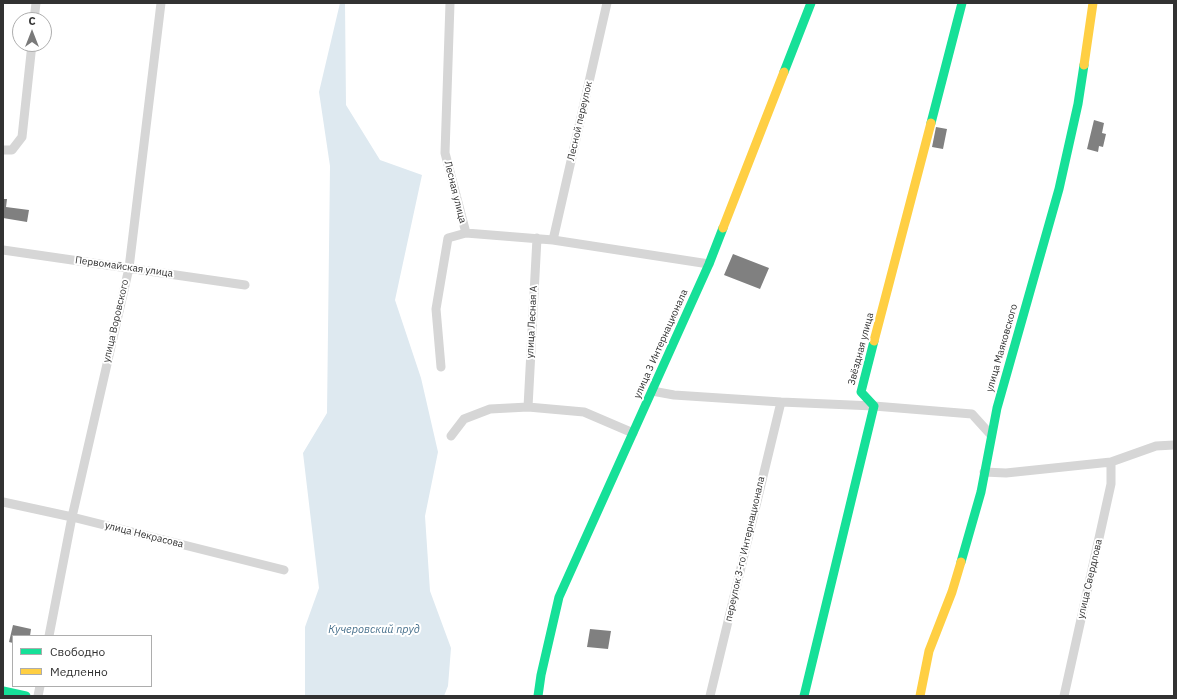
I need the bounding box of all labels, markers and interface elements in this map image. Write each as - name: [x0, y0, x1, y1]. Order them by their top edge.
- north arrow: [12, 12, 52, 52]
- text: С: [28, 14, 36, 28]
- street label: Лесной переулок: [565, 80, 595, 162]
- street label: Лесная улица: [441, 160, 469, 224]
- street label: Первомайская улица: [74, 254, 174, 280]
- street label: улица Воровского: [101, 278, 131, 364]
- street label: улица Лесная А: [524, 285, 540, 359]
- street label: улица 3 Интернационала: [631, 288, 691, 400]
- street label: улица Маяковского: [984, 303, 1020, 393]
- street label: Звёздная улица: [846, 311, 876, 387]
- street label: переулок 3-го Интернационала: [722, 475, 768, 623]
- street label: улица Некрасова: [103, 519, 185, 551]
- street label: улица Свердлова: [1075, 538, 1105, 620]
- water label: Кучеровский пруд: [328, 623, 420, 637]
- legend: [12, 635, 152, 687]
- text: Свободно: [50, 644, 105, 659]
- text: Медленно: [50, 664, 108, 679]

